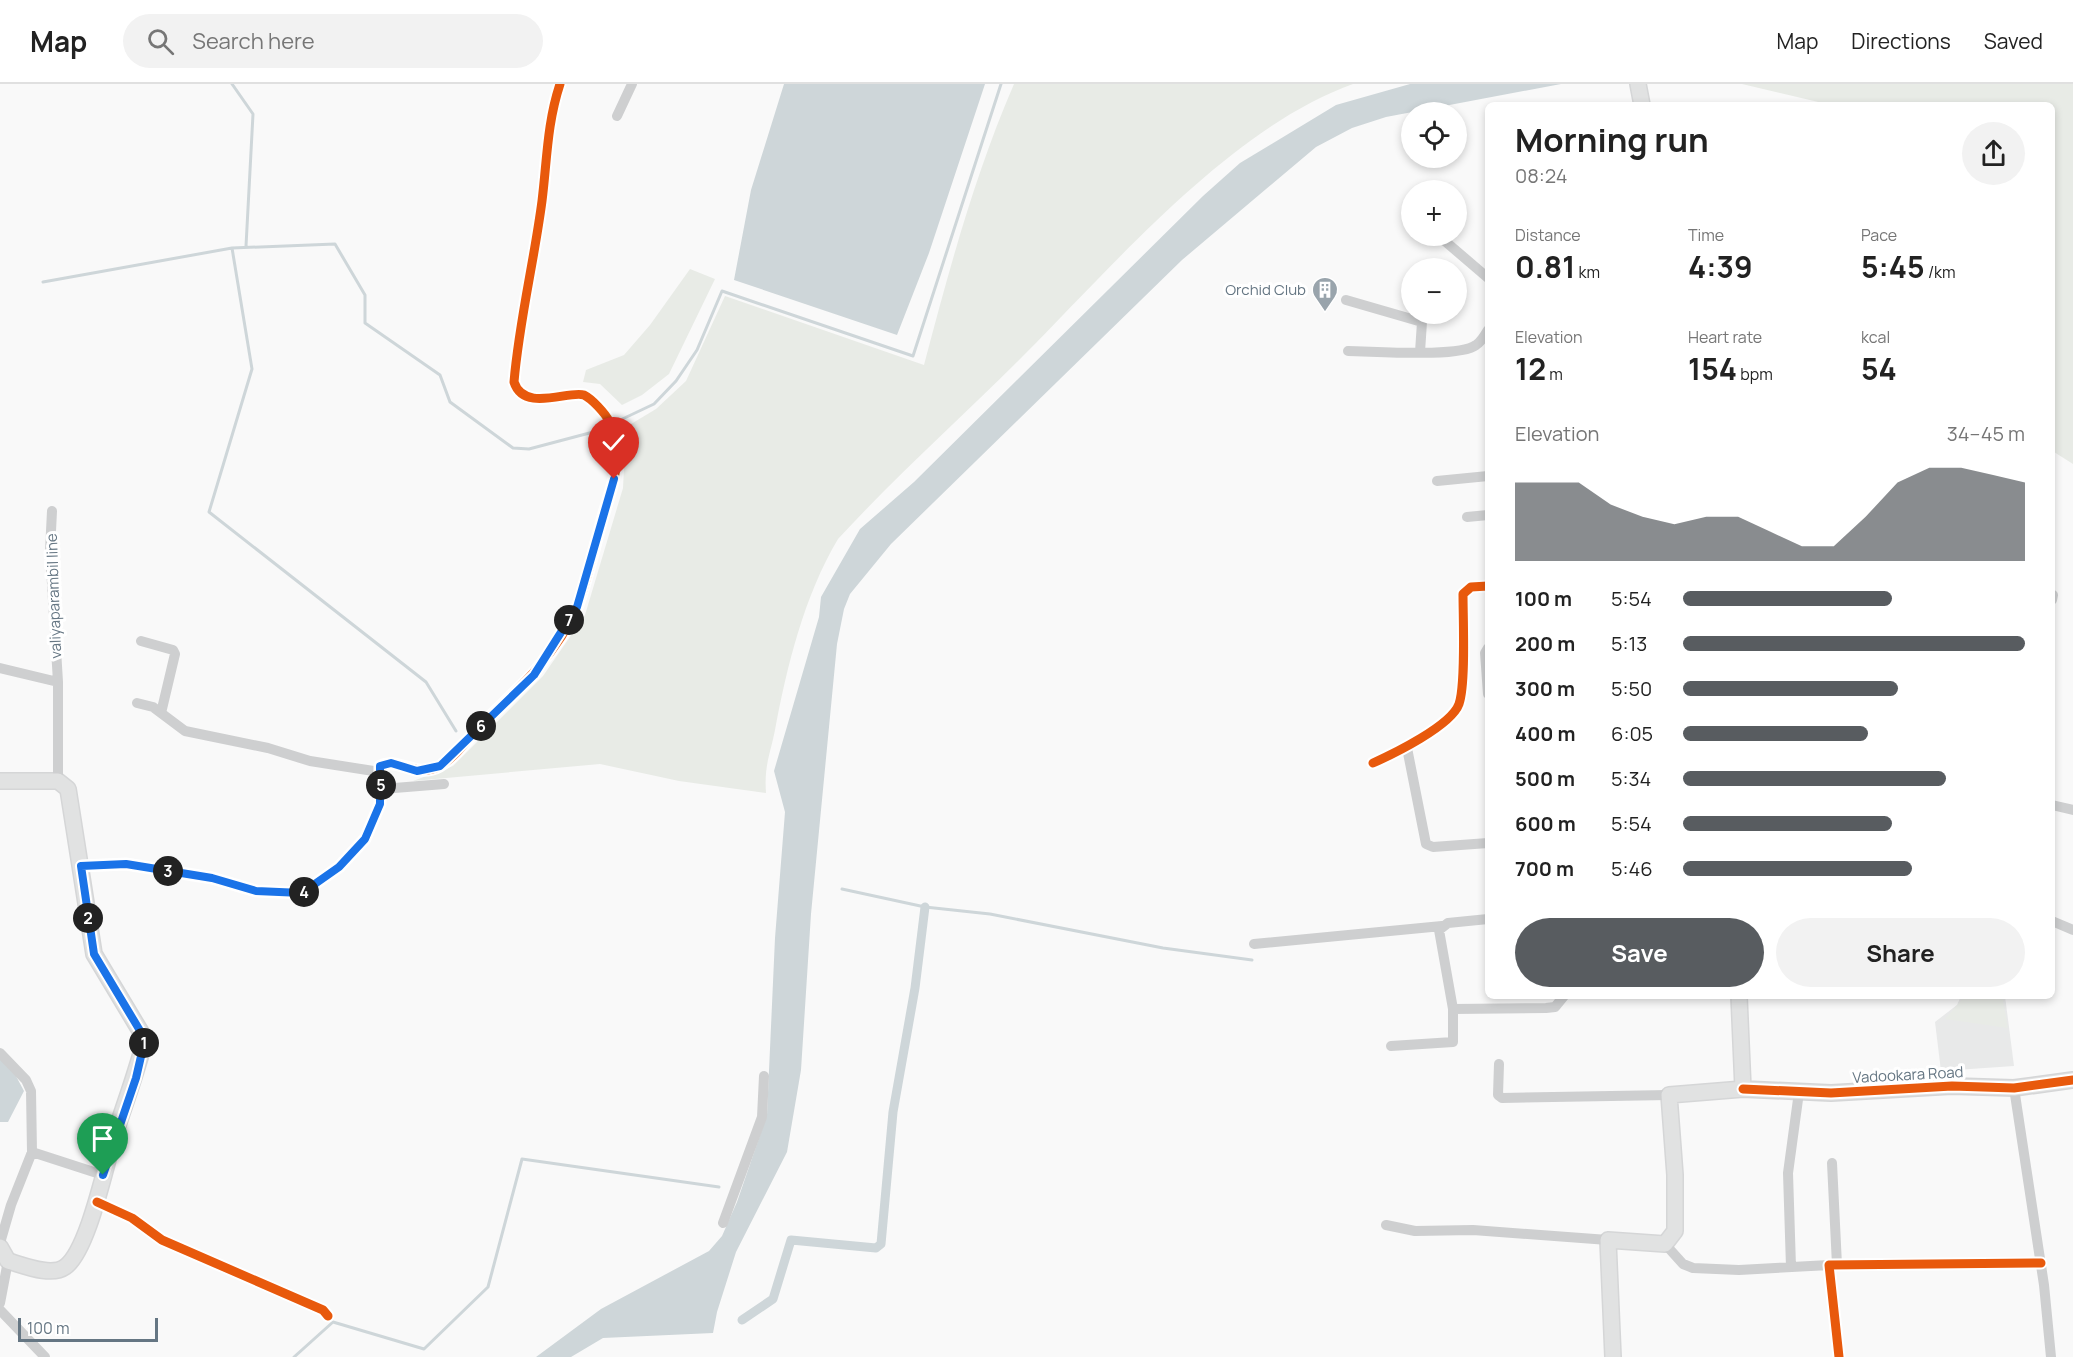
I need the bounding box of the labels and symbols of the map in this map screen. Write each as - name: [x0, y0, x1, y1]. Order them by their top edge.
- building icon: Orchid Club: [1310, 275, 1340, 313]
- place label: Orchid Club: [1225, 279, 1306, 300]
- pin: [588, 417, 639, 479]
- street label: valiyaparambil line: [41, 533, 66, 659]
- pin: 7: [554, 605, 584, 635]
- pin: 6: [466, 711, 496, 741]
- pin: 5: [366, 770, 396, 800]
- pin: 3: [153, 856, 183, 886]
- pin: 4: [289, 877, 319, 907]
- pin: 2: [73, 903, 103, 933]
- pin: 1: [129, 1028, 159, 1058]
- street label: Vadookara Road: [1852, 1061, 1964, 1088]
- pin: [77, 1113, 128, 1175]
- scale bar: [18, 1315, 158, 1342]

